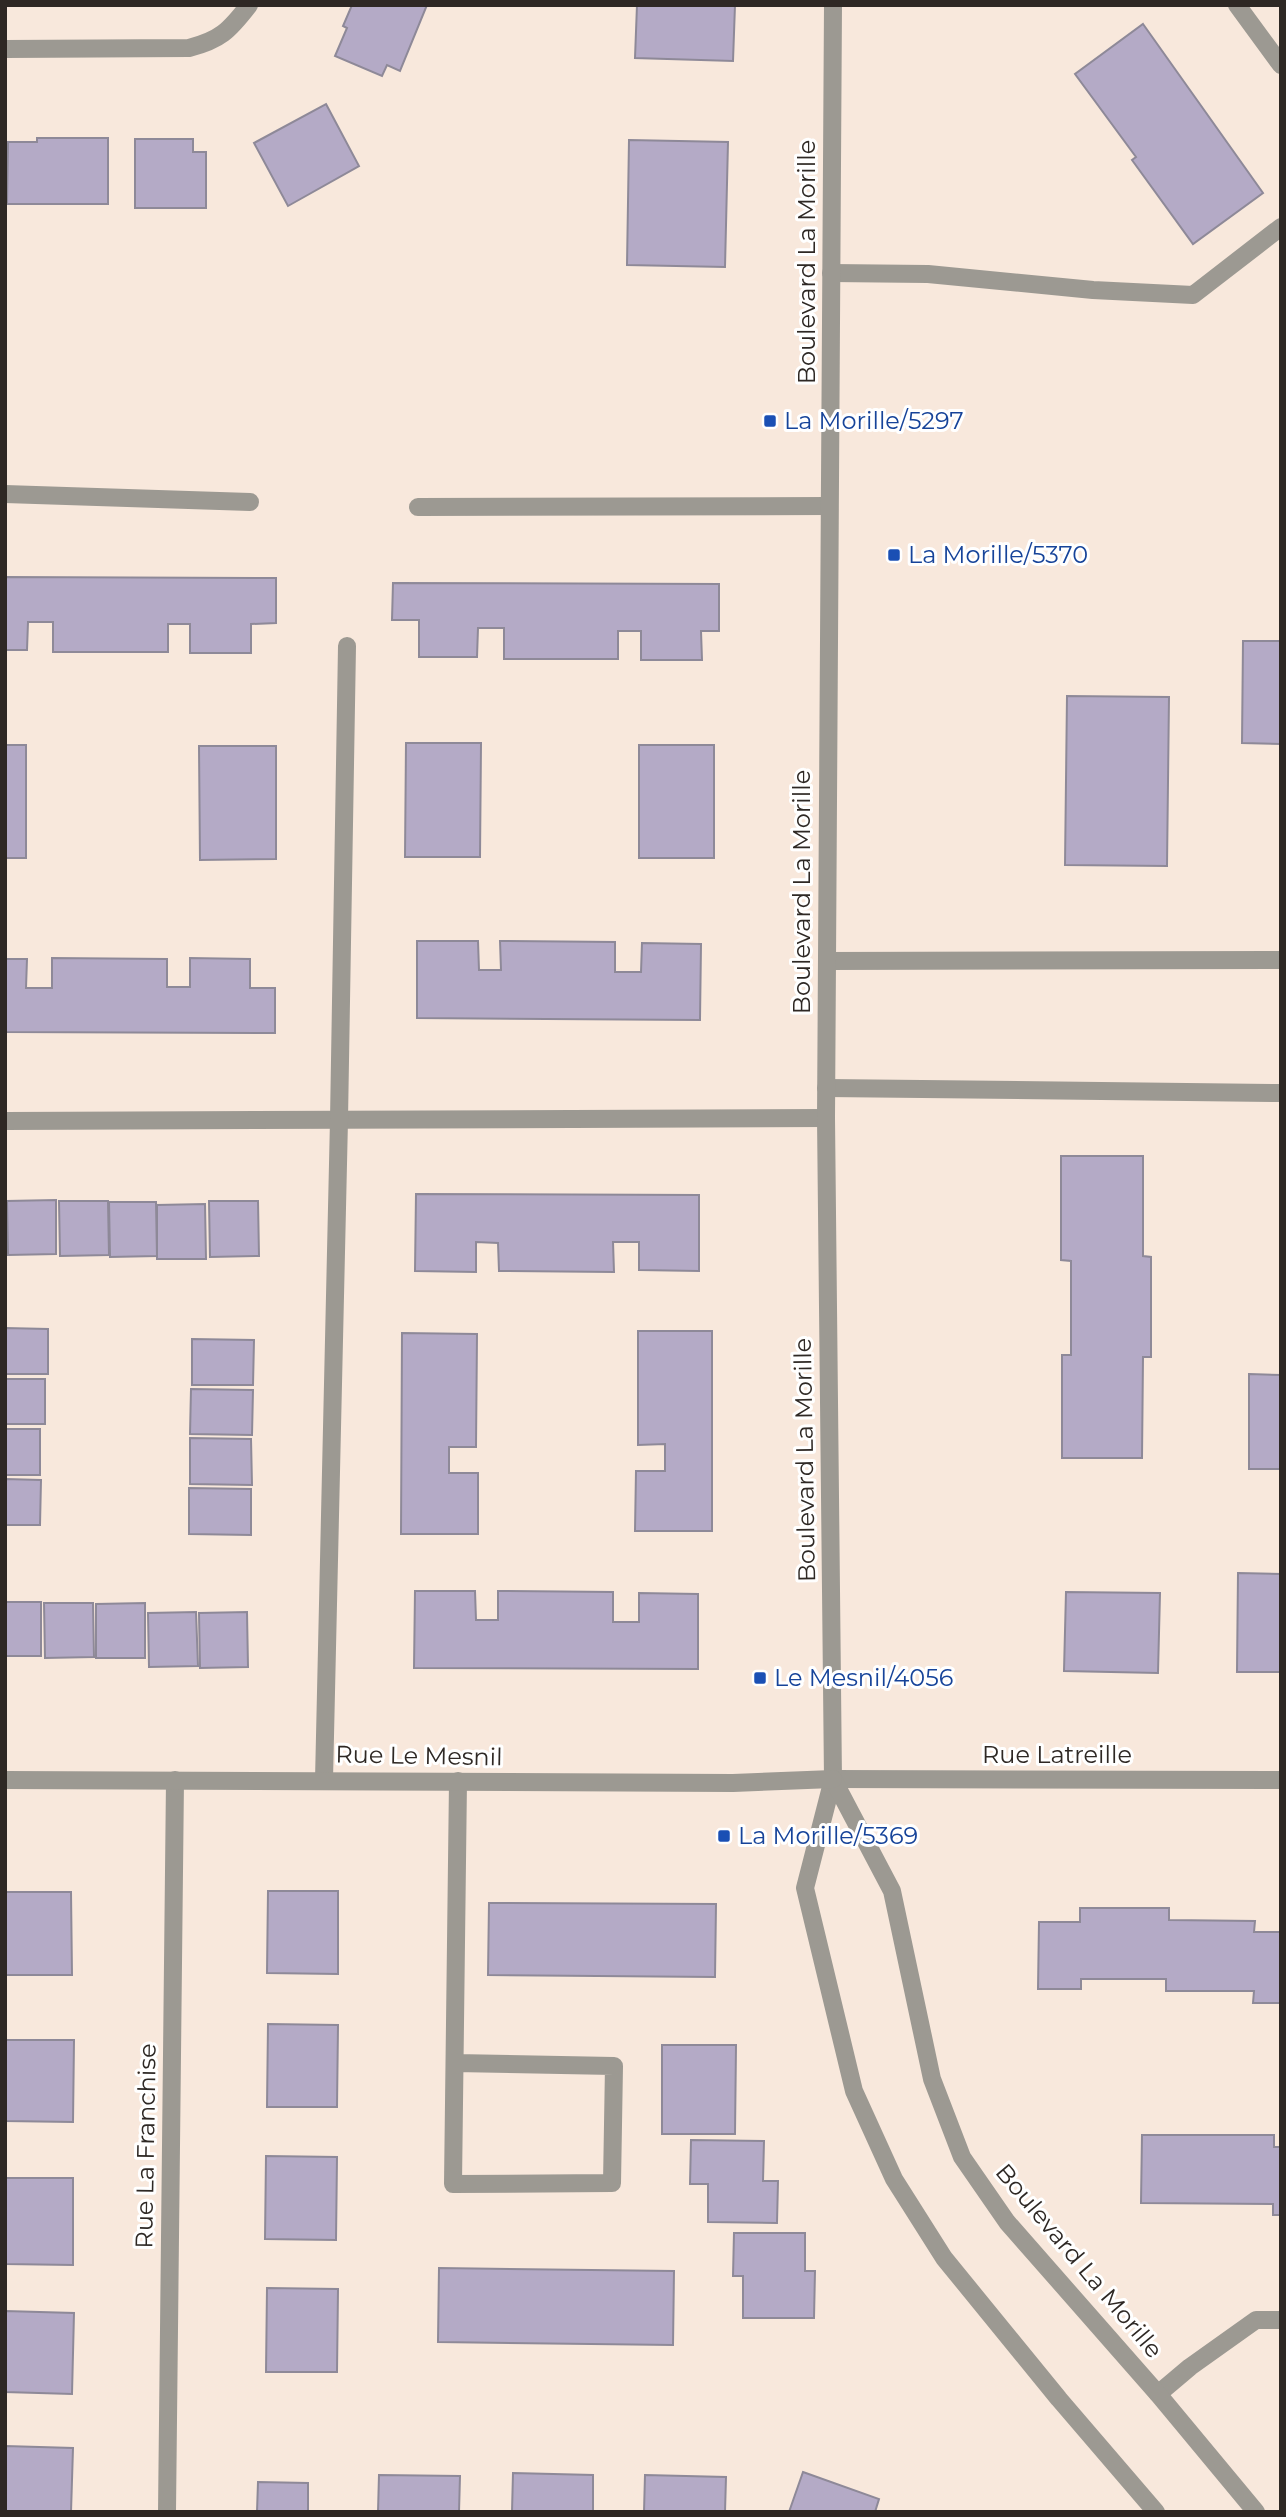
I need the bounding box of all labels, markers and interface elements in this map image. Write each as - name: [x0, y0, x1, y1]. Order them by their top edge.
- street label: Boulevard La Morille: [792, 140, 821, 384]
- place label: La Morille/5297: [784, 406, 964, 435]
- marker: La Morille/5297: [762, 413, 778, 429]
- place label: La Morille/5370: [908, 540, 1088, 569]
- marker: La Morille/5370: [886, 547, 902, 563]
- street label: Boulevard La Morille: [787, 770, 816, 1014]
- street label: Boulevard La Morille: [788, 1338, 821, 1582]
- place label: Le Mesnil/4056: [774, 1663, 953, 1692]
- marker: Le Mesnil/4056: [752, 1670, 768, 1686]
- street label: Rue Le Mesnil: [335, 1740, 503, 1771]
- street label: Rue Latreille: [982, 1740, 1132, 1769]
- place label: La Morille/5369: [738, 1821, 918, 1850]
- marker: La Morille/5369: [716, 1828, 732, 1844]
- street label: Rue La Franchise: [129, 2043, 162, 2249]
- street label: Boulevard La Morille: [990, 2158, 1169, 2364]

